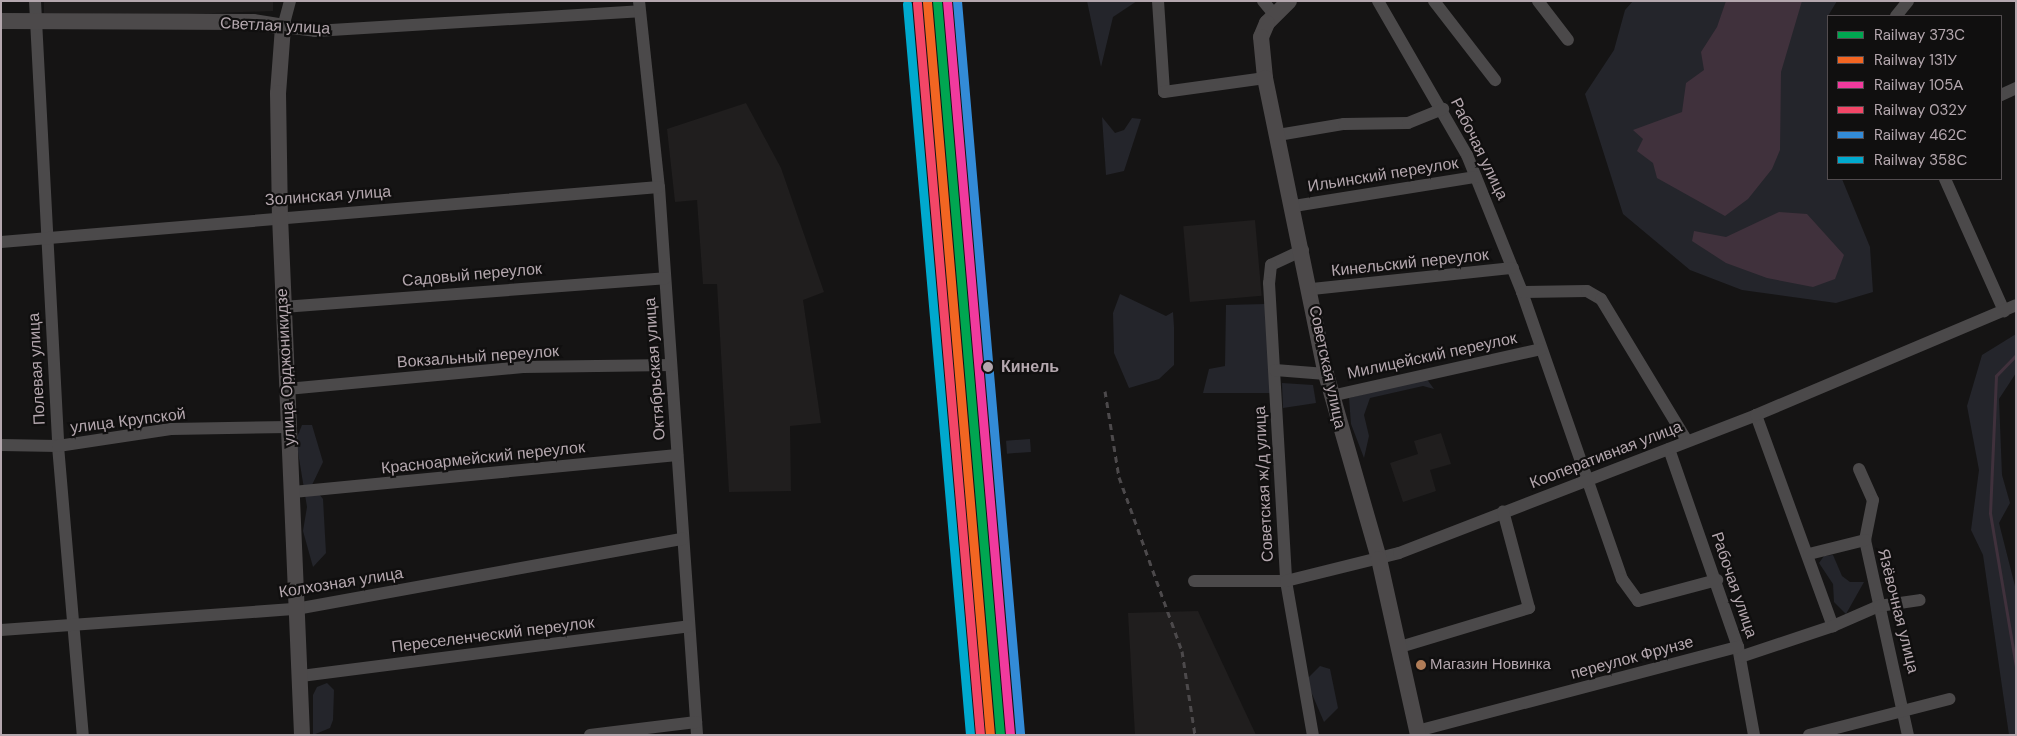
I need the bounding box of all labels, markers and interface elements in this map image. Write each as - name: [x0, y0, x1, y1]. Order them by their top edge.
- street label: Светлая улица: [219, 14, 331, 38]
- legend: [1827, 15, 2002, 180]
- text: Railway 373C: [1874, 25, 1965, 45]
- text: Railway 131У: [1874, 50, 1957, 70]
- text: Railway 105А: [1874, 75, 1963, 95]
- street label: Рабочая улица: [1446, 95, 1512, 203]
- text: Railway 032У: [1874, 100, 1967, 120]
- text: Railway 462С: [1874, 125, 1967, 145]
- text: Railway 358С: [1874, 150, 1967, 170]
- street label: Ильинский переулок: [1306, 154, 1460, 196]
- street label: Золинская улица: [264, 182, 392, 210]
- street label: Кинельский переулок: [1330, 245, 1490, 281]
- street label: Садовый переулок: [401, 259, 543, 291]
- street label: улица Орджоникидзе: [272, 288, 300, 446]
- street label: Октябрьская улица: [640, 297, 670, 441]
- street label: Советская улица: [1305, 304, 1349, 430]
- street label: Полевая улица: [24, 312, 50, 426]
- street label: Милицейский переулок: [1346, 329, 1518, 383]
- street label: Вокзальный переулок: [396, 342, 560, 372]
- place label: Кинель: [1001, 357, 1059, 377]
- marker: Кинель: [979, 358, 997, 376]
- street label: улица Крупской: [69, 404, 187, 438]
- street label: Советская ж/д улица: [1250, 406, 1278, 562]
- street label: Кооперативная улица: [1527, 417, 1685, 493]
- street label: Красноармейский переулок: [380, 438, 586, 478]
- street label: Рабочая улица: [1707, 529, 1761, 641]
- street label: Язёвочная улица: [1873, 547, 1923, 675]
- street label: Колхозная улица: [277, 564, 405, 602]
- street label: Переселенческий переулок: [390, 613, 596, 657]
- street label: переулок Фрунзе: [1569, 632, 1695, 684]
- place label: Магазин Новинка: [1430, 656, 1551, 674]
- marker: Магазин Новинка: [1416, 660, 1426, 670]

